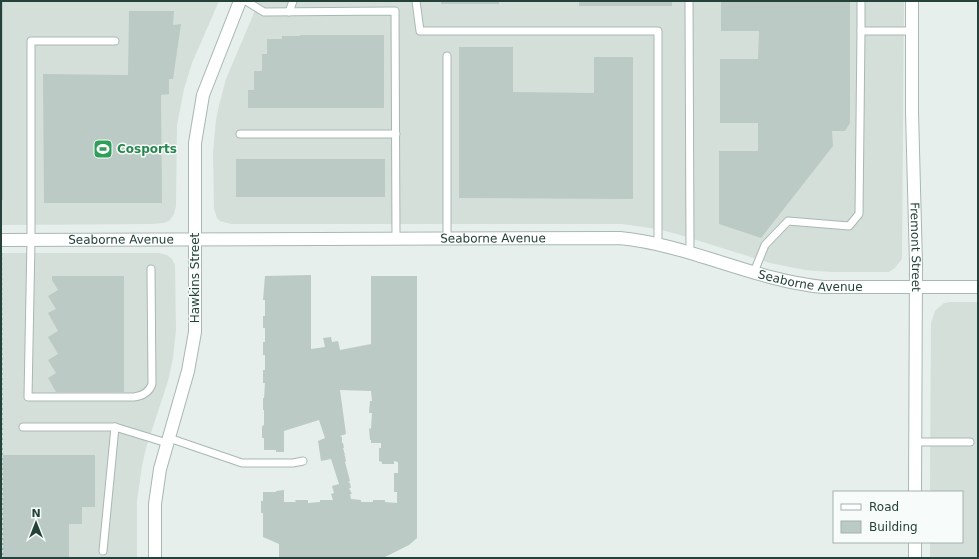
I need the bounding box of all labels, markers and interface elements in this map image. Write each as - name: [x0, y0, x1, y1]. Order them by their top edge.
- sports icon: Cosports: [92, 138, 114, 160]
- place label: Cosports: [117, 142, 177, 156]
- street label: Fremont Street: [907, 202, 923, 292]
- street label: Seaborne Avenue: [440, 231, 546, 246]
- street label: Seaborne Avenue: [68, 232, 174, 247]
- street label: Hawkins Street: [188, 232, 202, 323]
- street label: Seaborne Avenue: [757, 267, 863, 294]
- legend: [833, 491, 963, 543]
- text: Road: [869, 500, 899, 514]
- north arrow: [16, 503, 56, 543]
- text: N: [31, 507, 41, 520]
- text: Building: [869, 520, 918, 534]

